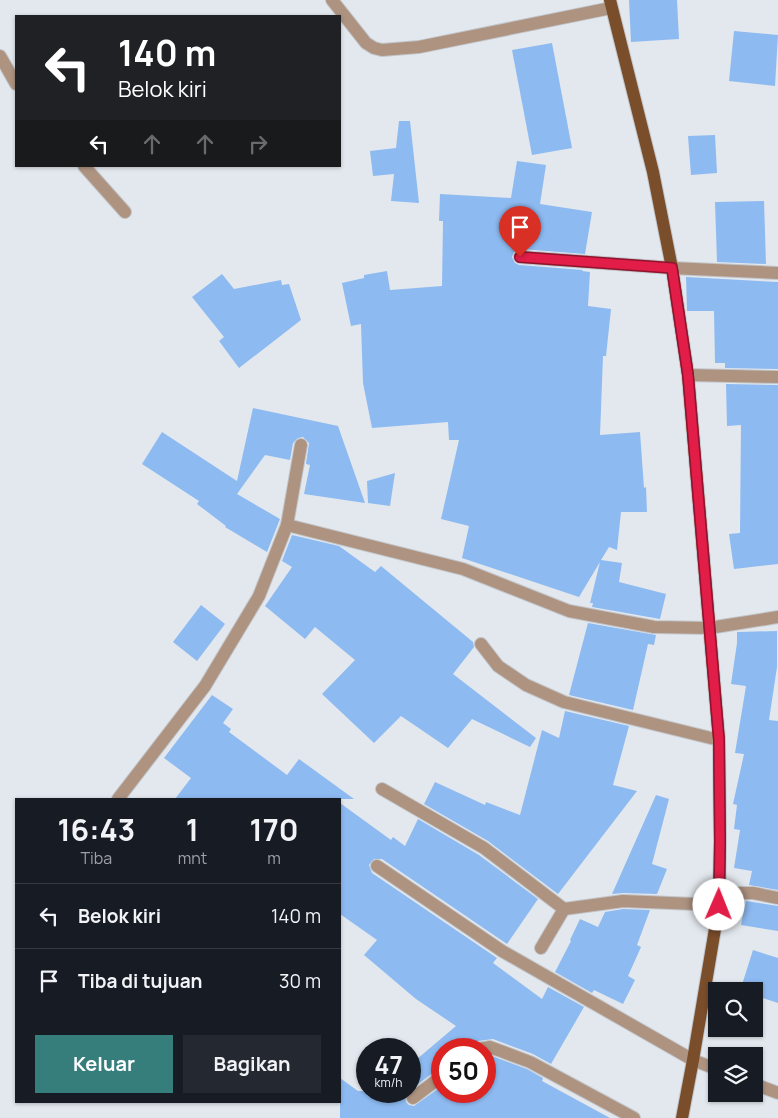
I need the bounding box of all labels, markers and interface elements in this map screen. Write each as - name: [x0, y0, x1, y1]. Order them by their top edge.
- text: 140 m: [118, 29, 216, 77]
- icon: left: [35, 35, 100, 100]
- text: Belok kiri: [118, 74, 207, 104]
- icon: left: [85, 130, 113, 158]
- icon: ahead: [138, 130, 166, 158]
- icon: ahead: [191, 130, 219, 158]
- icon: right: [244, 130, 272, 158]
- pin: [499, 206, 541, 257]
- icon: arrive: [506, 213, 534, 241]
- text: 16:43: [57, 809, 135, 850]
- text: 1: [186, 809, 199, 850]
- text: 170: [250, 809, 299, 850]
- text: Tiba: [81, 847, 112, 869]
- text: mnt: [178, 847, 207, 869]
- text: m: [267, 847, 281, 869]
- position arrow: [692, 878, 744, 930]
- icon: left: [35, 902, 63, 930]
- text: Belok kiri: [78, 903, 161, 929]
- text: 140 m: [271, 903, 321, 929]
- icon: arrive: [35, 967, 63, 995]
- text: Tiba di tujuan: [78, 968, 202, 994]
- text: 30 m: [279, 968, 321, 994]
- map controls: [708, 982, 763, 1102]
- button: search: [708, 982, 763, 1037]
- button: Keluar: [35, 1035, 173, 1093]
- button: Bagikan: [183, 1035, 321, 1093]
- speed limit sign: 50: [431, 1038, 496, 1103]
- text: 47: [374, 1047, 403, 1082]
- button: layers: [708, 1047, 763, 1102]
- text: km/h: [375, 1074, 402, 1091]

